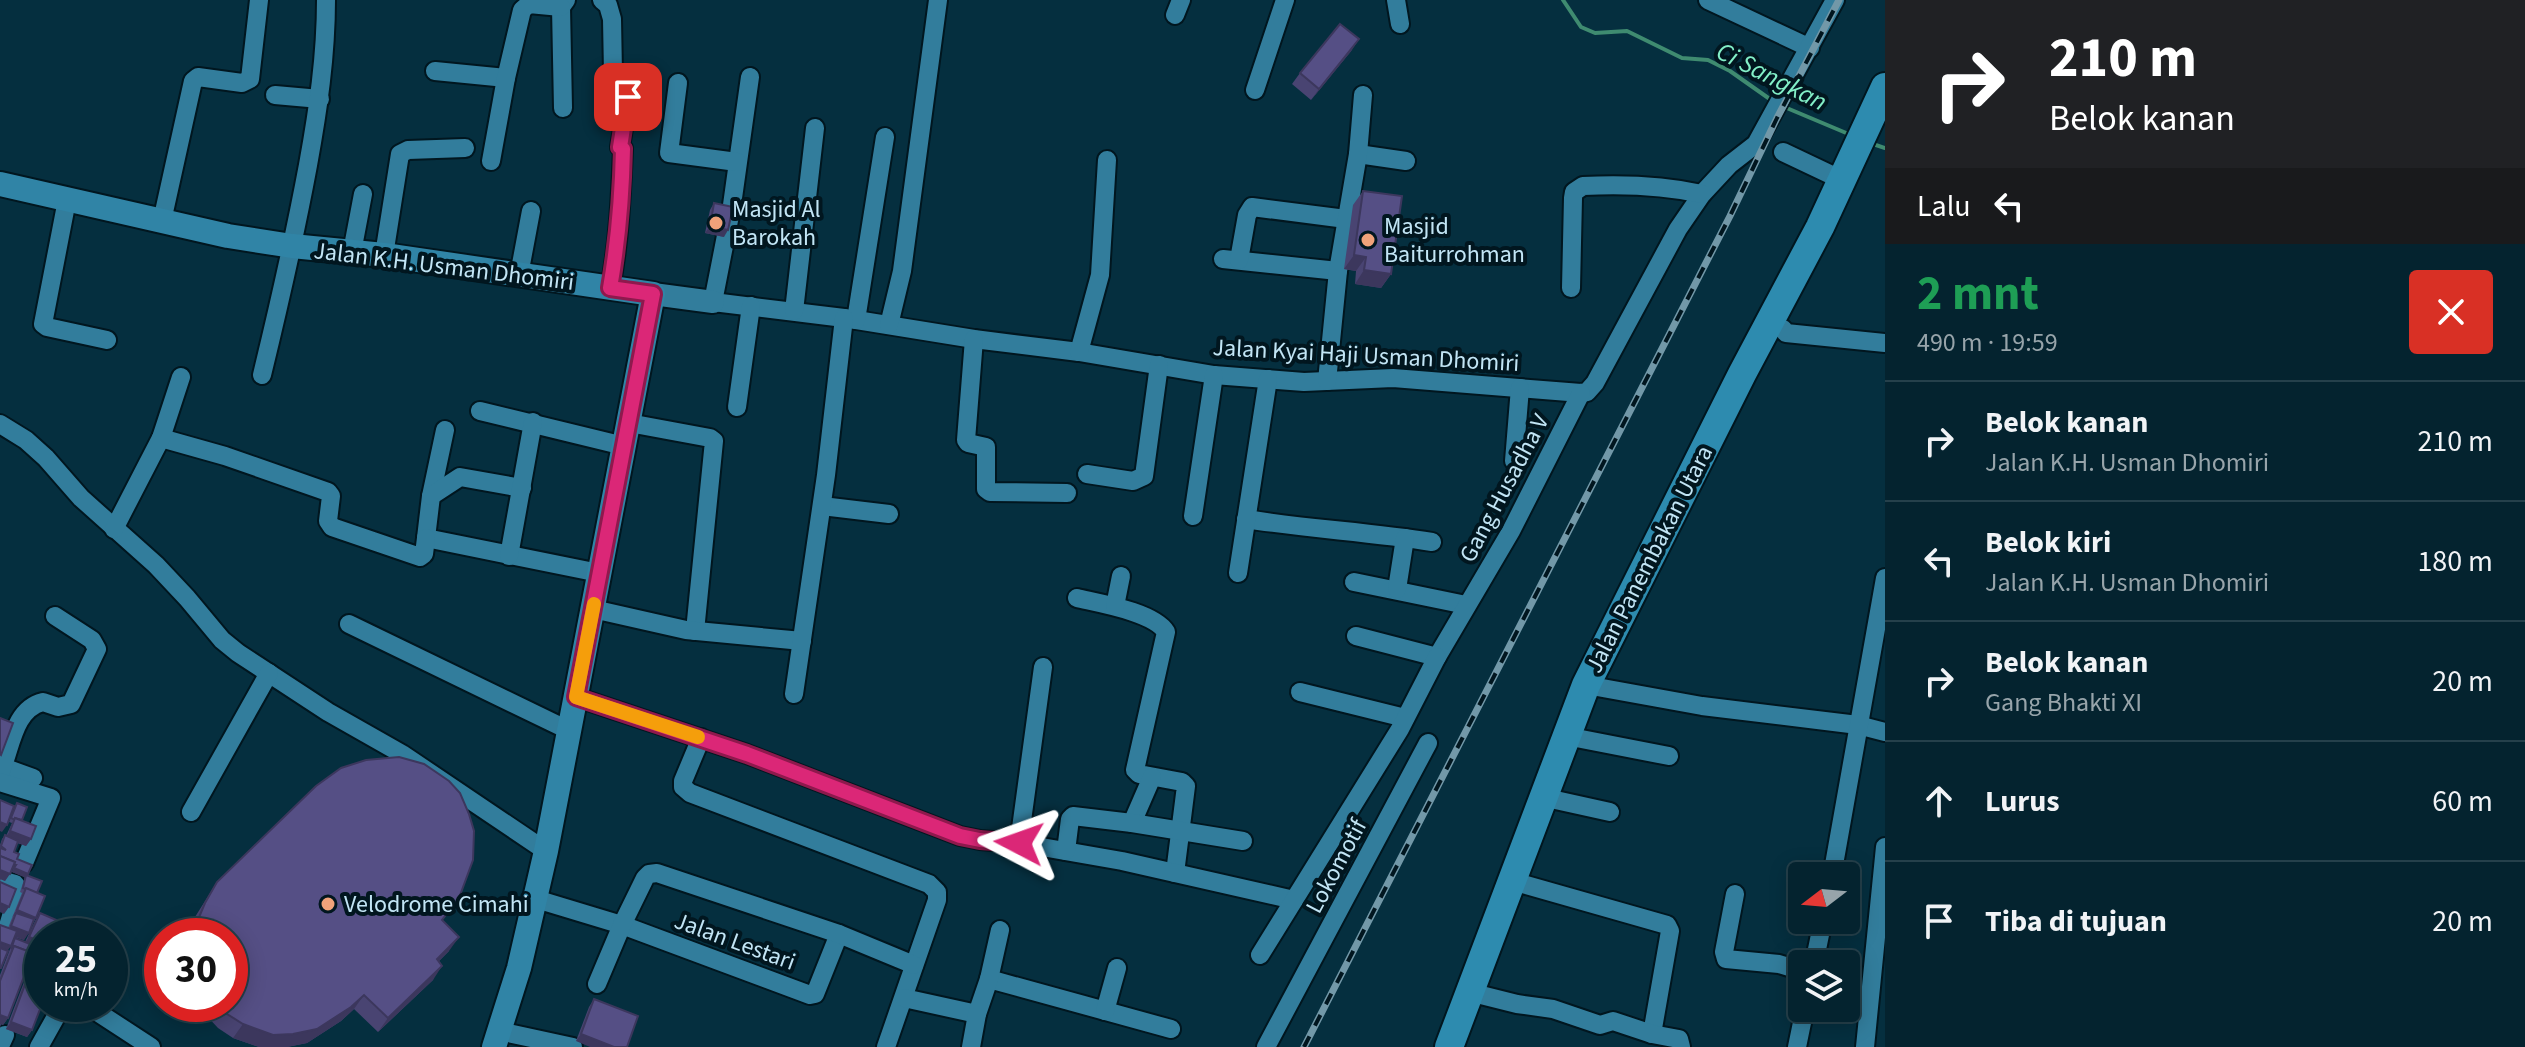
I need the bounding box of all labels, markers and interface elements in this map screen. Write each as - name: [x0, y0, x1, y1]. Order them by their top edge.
- text: 210 m: [2049, 19, 2197, 98]
- icon: right: [1917, 32, 2021, 136]
- water label: Ci Sangkan: [1710, 33, 1833, 120]
- pin: [594, 63, 662, 131]
- icon: arrive: [606, 75, 650, 119]
- text: Belok kanan: [2049, 93, 2235, 144]
- icon: left: [1987, 184, 2031, 228]
- text: Lalu: [1917, 185, 1971, 228]
- place label: Masjid Al Barokah: [732, 192, 821, 255]
- place label: Masjid Baiturrohman: [1384, 209, 1525, 272]
- marker: Masjid Al Barokah: [707, 214, 725, 232]
- marker: Masjid Baiturrohman: [1359, 231, 1377, 249]
- street label: Jalan K.H. Usman Dhomiri: [312, 233, 576, 300]
- text: 2 mnt: [1917, 260, 2039, 328]
- button: close: [2409, 270, 2493, 354]
- text: 490 m · 19:59: [1917, 324, 2058, 361]
- street label: Jalan Kyai Haji Usman Dhomiri: [1212, 330, 1520, 381]
- text: Belok kanan: [1985, 401, 2148, 444]
- street label: Gang Husadha V: [1451, 407, 1559, 569]
- icon: right: [1917, 419, 1961, 463]
- text: 210 m: [2417, 420, 2493, 463]
- street label: Jalan Panembakan Utara: [1577, 439, 1722, 679]
- text: Jalan K.H. Usman Dhomiri: [1985, 444, 2269, 481]
- text: Belok kiri: [1985, 521, 2111, 564]
- icon: left: [1917, 539, 1961, 583]
- text: 180 m: [2417, 540, 2493, 583]
- text: Jalan K.H. Usman Dhomiri: [1985, 564, 2269, 601]
- text: Belok kanan: [1985, 641, 2148, 684]
- icon: right: [1917, 659, 1961, 703]
- text: 20 m: [2432, 660, 2493, 703]
- text: Gang Bhakti XI: [1985, 684, 2142, 721]
- icon: ahead: [1917, 779, 1961, 823]
- text: Lurus: [1985, 780, 2060, 823]
- text: 60 m: [2432, 780, 2493, 823]
- position arrow: [977, 801, 1061, 885]
- street label: Lokomotif: [1297, 812, 1376, 920]
- north arrow: [1788, 862, 1860, 934]
- map controls: [1788, 862, 1860, 1022]
- place label: Velodrome Cimahi: [344, 887, 529, 922]
- marker: Velodrome Cimahi: [319, 895, 337, 913]
- icon: arrive: [1917, 899, 1961, 943]
- text: Tiba di tujuan: [1985, 900, 2167, 943]
- text: 20 m: [2432, 900, 2493, 943]
- street label: Jalan Lestari: [669, 903, 800, 980]
- speed limit sign: 30: [144, 918, 248, 1022]
- text: 25: [55, 931, 97, 988]
- button: layers: [1788, 950, 1860, 1022]
- text: km/h: [54, 976, 98, 1004]

